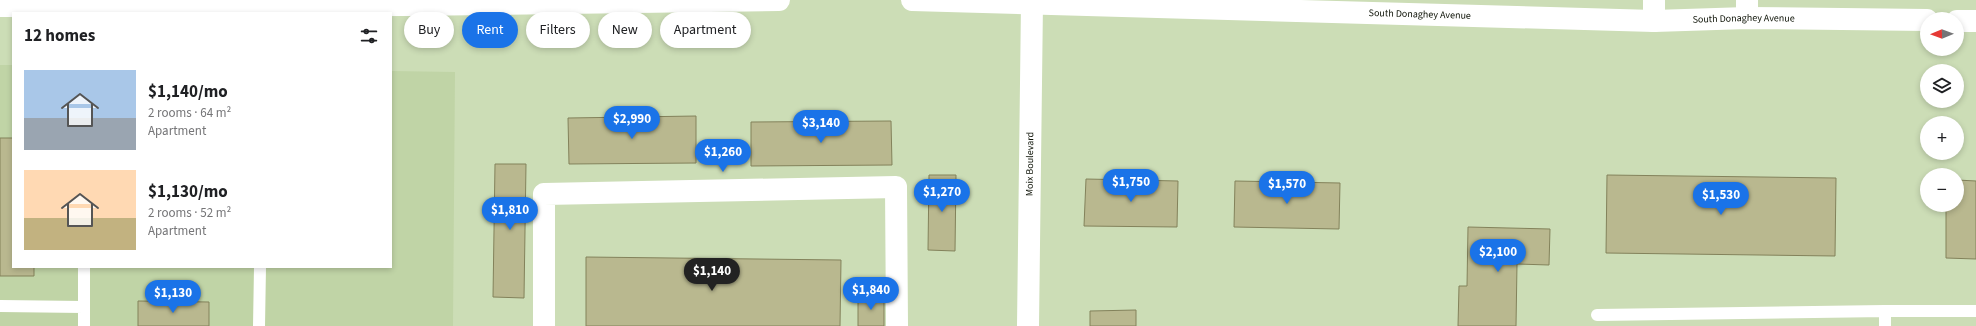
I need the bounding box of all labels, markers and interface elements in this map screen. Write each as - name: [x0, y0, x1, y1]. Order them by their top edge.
- street label: South Donaghey Avenue: [1369, 6, 1471, 23]
- street label: South Donaghey Avenue: [1692, 11, 1795, 27]
- chip: Buy: [404, 12, 454, 48]
- chip: Rent: [462, 12, 518, 48]
- chip: Filters: [526, 12, 590, 48]
- chip: New: [598, 12, 652, 48]
- chip: Apartment: [660, 12, 751, 48]
- north arrow: [1920, 12, 1964, 56]
- map controls: [1920, 12, 1964, 212]
- text: 12 homes: [24, 24, 95, 48]
- icon: filters: [358, 25, 380, 47]
- button: layers: [1920, 64, 1964, 108]
- text: $1,140/mo: [148, 80, 228, 104]
- icon: home: [56, 86, 104, 134]
- text: 2 rooms · 64 m²: [148, 104, 231, 122]
- pin: $2,990: [599, 106, 665, 140]
- text: $2,990: [613, 110, 651, 128]
- pin: $3,140: [788, 110, 854, 144]
- text: $3,140: [802, 114, 840, 132]
- button: +: [1920, 116, 1964, 160]
- text: Apartment: [148, 122, 206, 140]
- street label: Moix Boulevard: [1023, 132, 1037, 196]
- pin: $1,260: [690, 139, 756, 173]
- text: $1,260: [704, 143, 742, 161]
- button: −: [1920, 168, 1964, 212]
- pin: $1,750: [1098, 169, 1164, 203]
- pin: $1,570: [1254, 171, 1320, 205]
- text: $1,750: [1112, 173, 1150, 191]
- text: $1,570: [1268, 175, 1306, 193]
- pin: $1,270: [909, 179, 975, 213]
- text: $1,130/mo: [148, 180, 228, 204]
- pin: $1,530: [1688, 182, 1754, 216]
- text: $1,270: [923, 183, 961, 201]
- icon: home: [56, 186, 104, 234]
- text: $1,530: [1702, 186, 1740, 204]
- pin: $1,810: [477, 197, 543, 231]
- text: $1,810: [491, 201, 529, 219]
- text: 2 rooms · 52 m²: [148, 204, 231, 222]
- text: Apartment: [148, 222, 206, 240]
- pin: $2,100: [1465, 239, 1531, 273]
- text: $2,100: [1479, 243, 1517, 261]
- pin: $1,140: [679, 258, 745, 292]
- text: $1,140: [693, 262, 731, 280]
- pin: $1,840: [838, 277, 904, 311]
- pin: $1,130: [140, 280, 206, 314]
- text: $1,840: [852, 281, 890, 299]
- text: $1,130: [154, 284, 192, 302]

